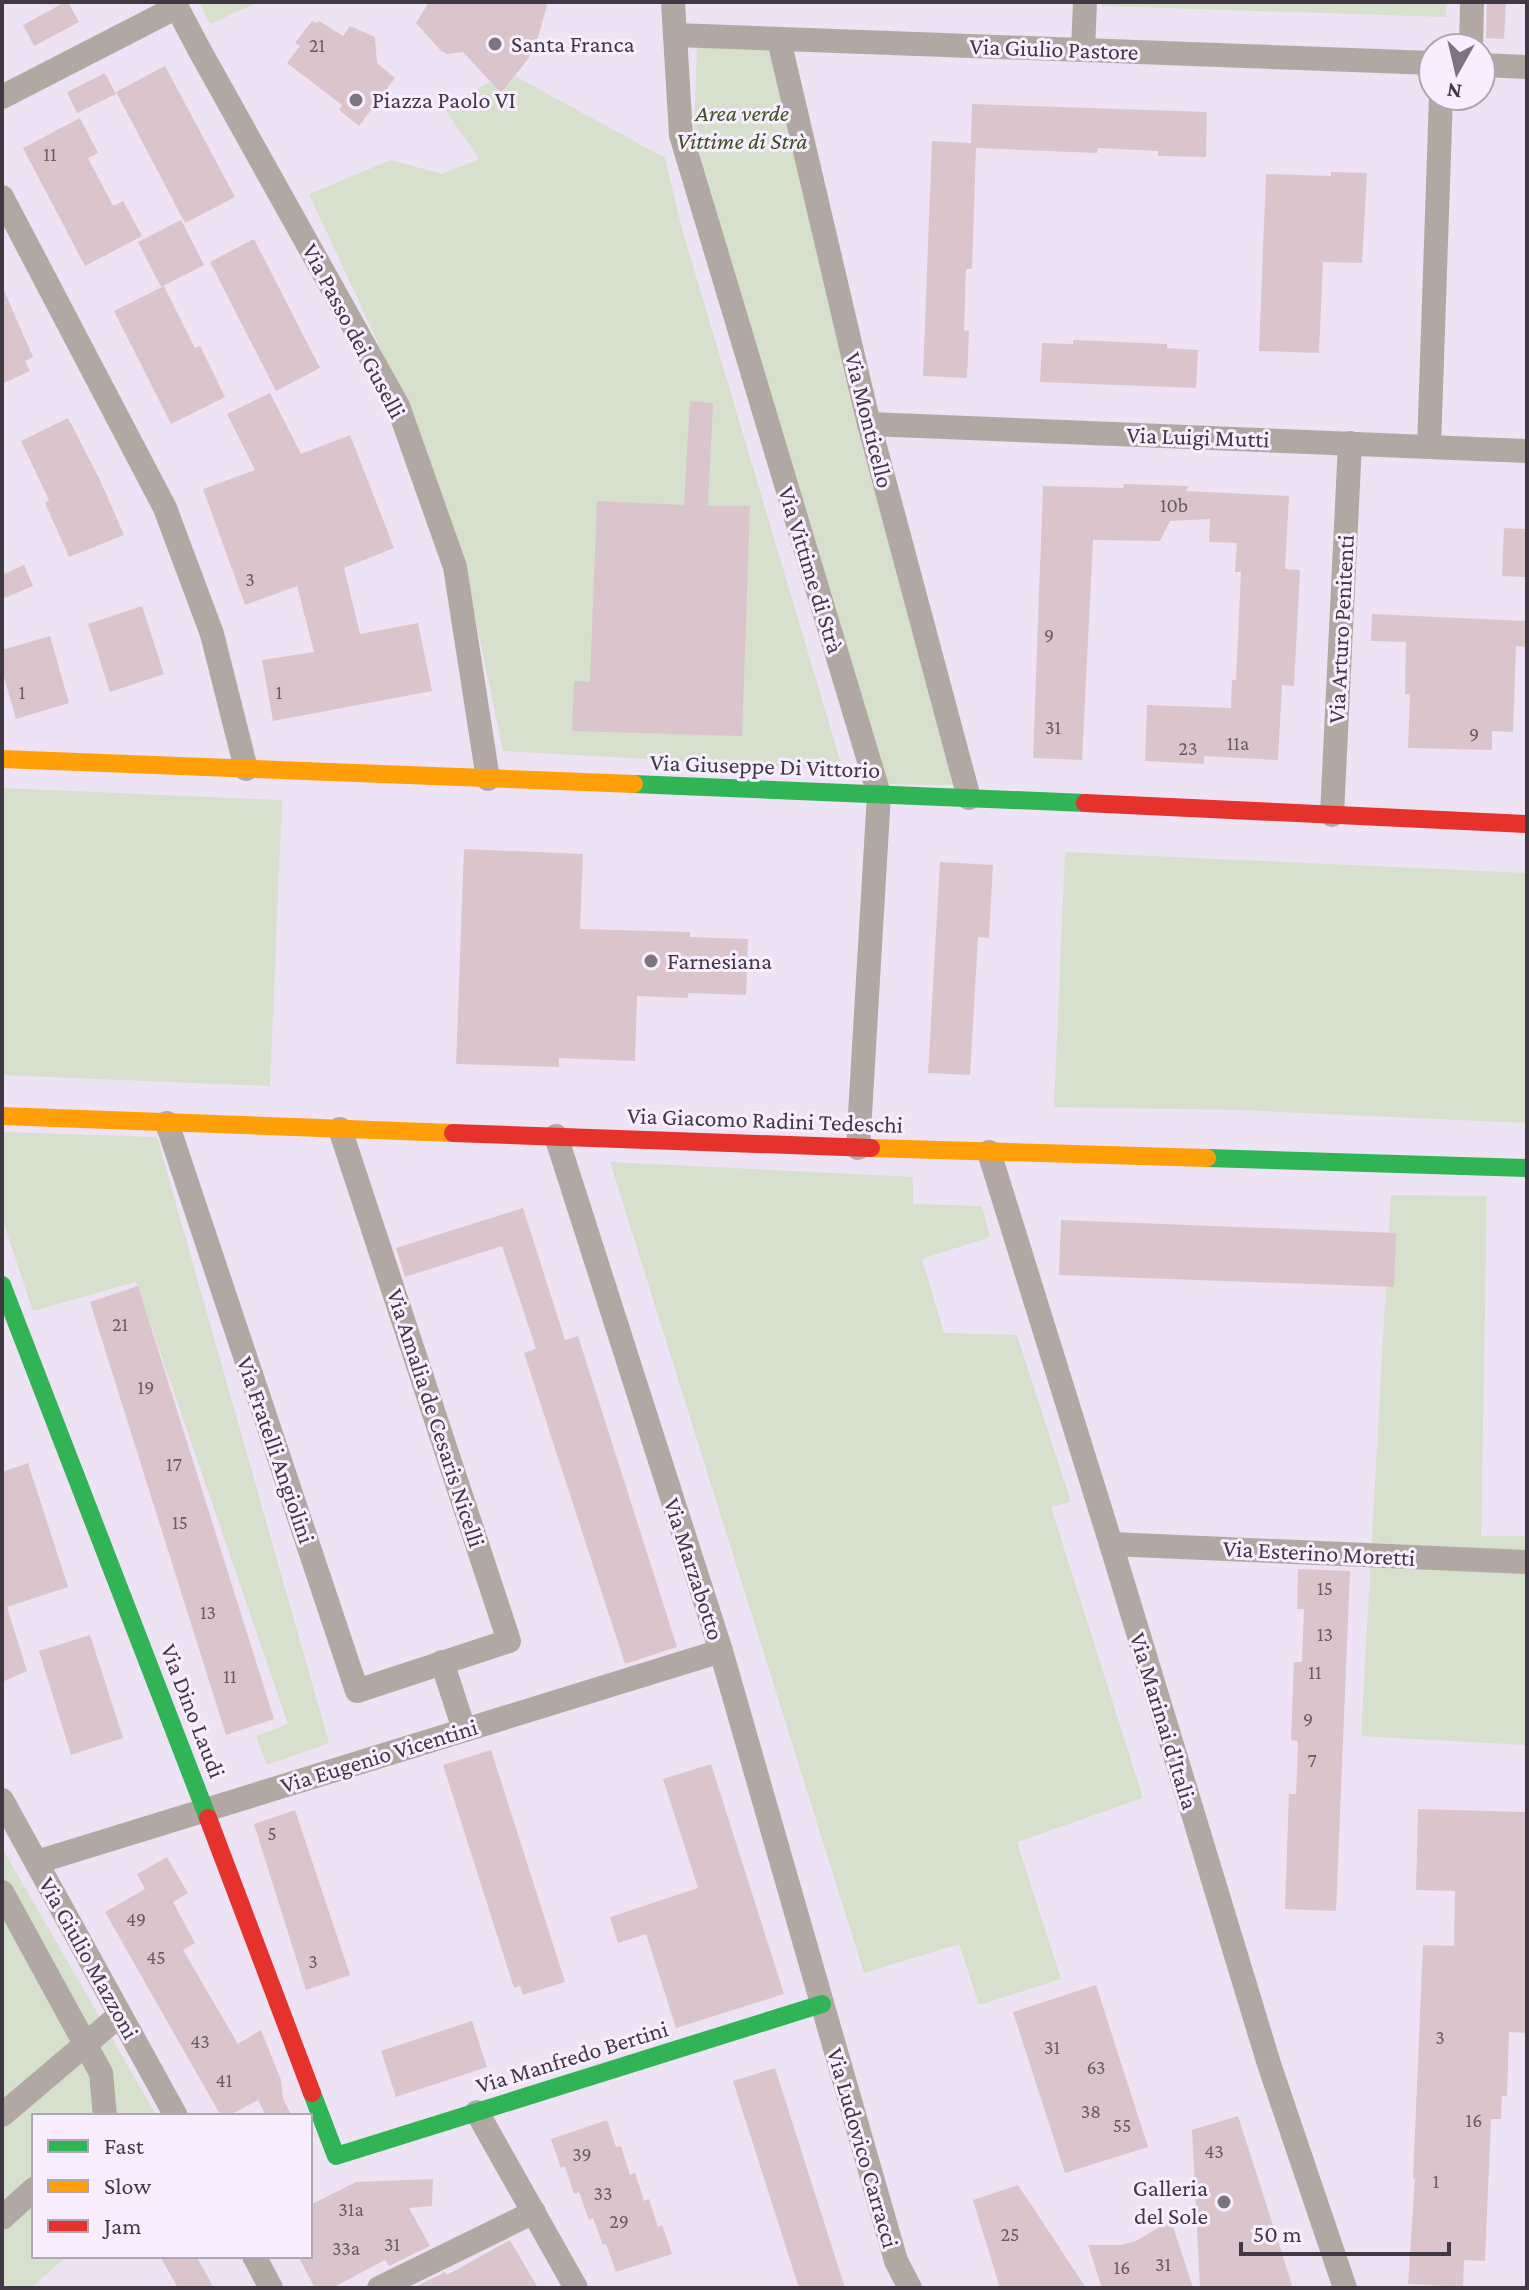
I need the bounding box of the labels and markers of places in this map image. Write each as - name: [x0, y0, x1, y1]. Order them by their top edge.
- place label: Santa Franca: [511, 30, 635, 57]
- marker: Santa Franca: [486, 35, 504, 53]
- place label: Piazza Paolo VI: [372, 86, 516, 113]
- marker: Piazza Paolo VI: [347, 91, 365, 109]
- place label: Farnesiana: [667, 947, 772, 974]
- marker: Farnesiana: [642, 952, 660, 970]
- place label: Galleria del Sole: [1133, 2174, 1208, 2229]
- marker: Galleria del Sole: [1215, 2193, 1233, 2211]

